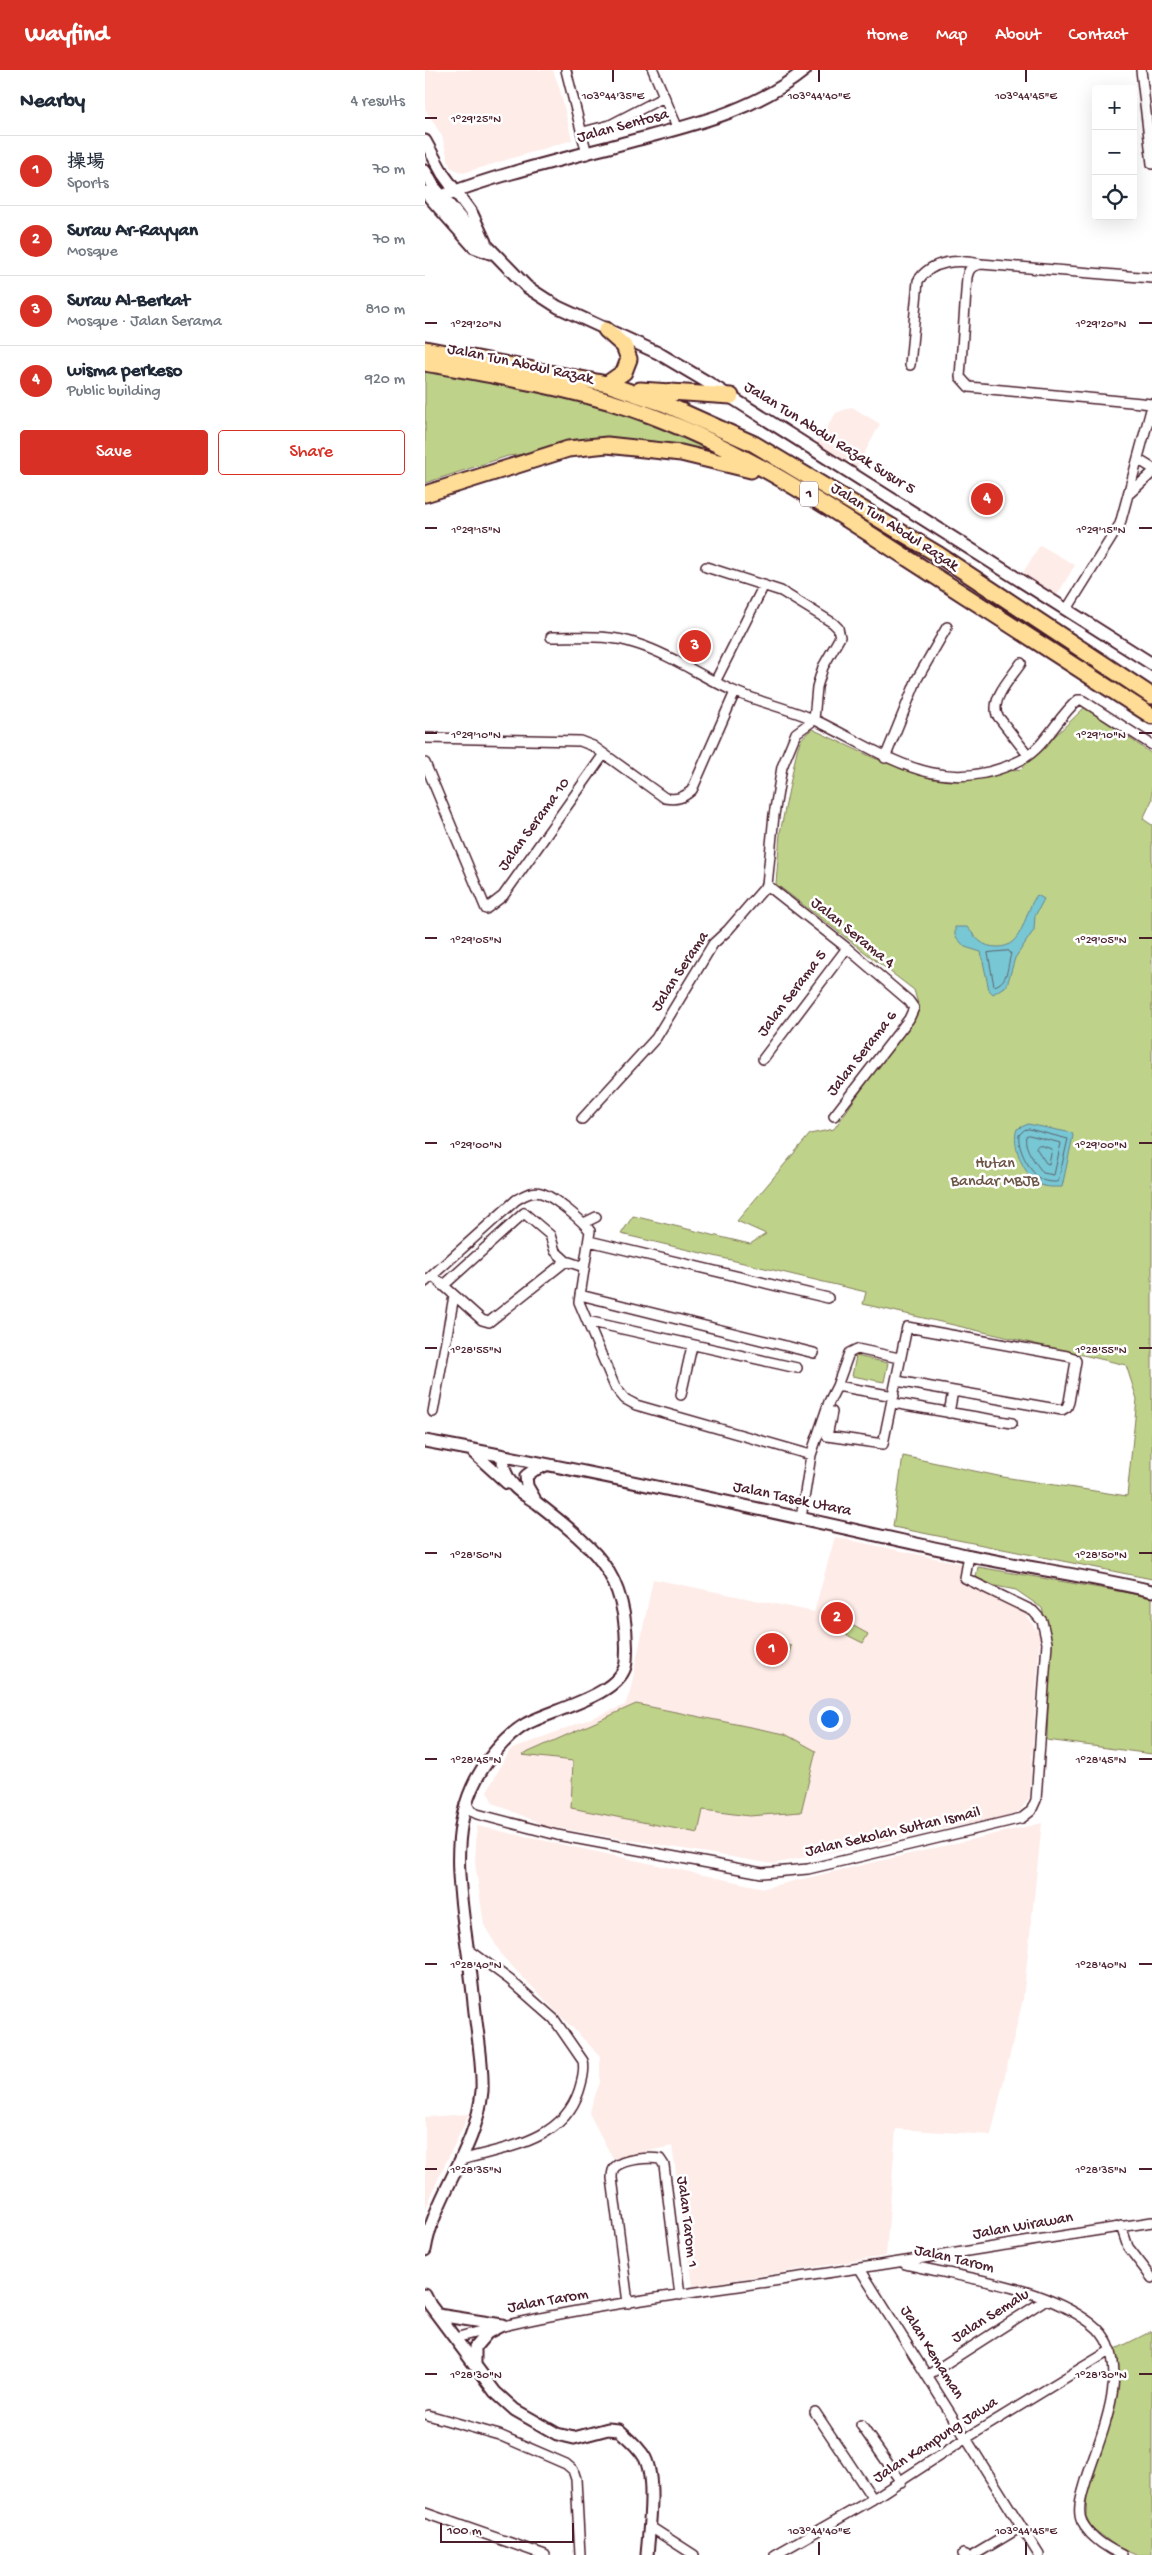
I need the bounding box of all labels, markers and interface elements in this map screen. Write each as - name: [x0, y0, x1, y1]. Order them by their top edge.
- text: Wayfind: [25, 21, 109, 50]
- text: Home: [866, 25, 908, 46]
- text: Map: [936, 25, 967, 46]
- text: About: [995, 25, 1041, 46]
- text: Contact: [1069, 25, 1127, 46]
- map controls: [1092, 85, 1137, 220]
- button: +: [1092, 85, 1137, 130]
- text: Nearby: [20, 90, 85, 115]
- text: 103°44'35"E: [581, 90, 645, 104]
- text: 103°44'40"E: [787, 90, 851, 104]
- text: 103°44'45"E: [994, 90, 1058, 104]
- text: 4 results: [350, 93, 405, 112]
- street label: Jalan Sentosa: [575, 105, 672, 148]
- text: 1°29'25"N: [450, 113, 501, 127]
- button: −: [1092, 130, 1137, 175]
- text: 操場: [67, 152, 105, 175]
- text: 1: [33, 161, 39, 180]
- text: 70 m: [372, 161, 405, 180]
- text: Sports: [67, 175, 109, 194]
- button: locate: [1092, 175, 1137, 220]
- text: Surau Ar-Rayyan: [67, 220, 198, 243]
- text: 2: [32, 231, 40, 250]
- text: 70 m: [372, 231, 405, 250]
- text: Mosque: [67, 243, 118, 262]
- text: Surau Al-Berkat: [67, 290, 190, 313]
- text: 3: [32, 301, 40, 320]
- text: 810 m: [366, 301, 405, 320]
- text: Mosque · Jalan Serama: [67, 313, 222, 332]
- text: 1°29'20"N: [450, 318, 502, 332]
- text: 1°29'20"N: [1075, 318, 1127, 332]
- street label: Jalan Tun Abdul Razak: [445, 340, 596, 390]
- text: wisma perkeso: [67, 360, 182, 383]
- text: 4: [32, 371, 40, 390]
- text: 920 m: [365, 371, 405, 390]
- street label: Jalan Tun Abdul Razak Susur 5: [740, 378, 918, 500]
- text: Public building: [67, 383, 161, 402]
- button: Save: [20, 430, 208, 475]
- button: Share: [218, 430, 405, 475]
- street label: Jalan Tun Abdul Razak: [827, 480, 963, 577]
- pin: 4: [971, 480, 1003, 518]
- road number: 1: [800, 482, 818, 506]
- text: 1°29'15"N: [450, 524, 501, 538]
- text: 1°29'15"N: [1075, 524, 1126, 538]
- pin: 3: [679, 627, 711, 665]
- text: 1°29'10"N: [450, 729, 501, 743]
- text: 1°29'10"N: [1075, 729, 1126, 743]
- street label: Jalan Serama 10: [495, 775, 575, 875]
- street label: Jalan Serama 4: [806, 894, 898, 974]
- street label: Jalan Serama: [648, 927, 715, 1016]
- text: 1°29'05"N: [449, 934, 502, 948]
- text: 1°29'05"N: [1074, 934, 1127, 948]
- street label: Jalan Serama 5: [754, 947, 832, 1041]
- street label: Jalan Serama 6: [824, 1007, 903, 1101]
- text: 1°29'00"N: [449, 1139, 502, 1153]
- text: 1°29'00"N: [1074, 1139, 1127, 1153]
- park label: Hutan Bandar MBJB: [950, 1155, 1040, 1192]
- text: 1°28'55"N: [449, 1344, 502, 1358]
- text: 1°28'55"N: [1074, 1344, 1127, 1358]
- street label: Jalan Tasek Utara: [731, 1478, 854, 1522]
- text: 1°28'50"N: [449, 1549, 502, 1563]
- text: 1°28'50"N: [1074, 1549, 1127, 1563]
- pin: 2: [821, 1599, 853, 1637]
- pin: 1: [756, 1630, 788, 1668]
- your location: [817, 1706, 843, 1732]
- text: 1°28'45"N: [450, 1754, 501, 1768]
- text: 1°28'45"N: [1075, 1754, 1126, 1768]
- street label: Jalan Sekolah Sultan Ismail: [804, 1804, 982, 1862]
- text: 1°28'40"N: [449, 1959, 502, 1973]
- text: 1°28'40"N: [1074, 1959, 1127, 1973]
- text: 1°28'35"N: [449, 2164, 502, 2178]
- text: 1°28'35"N: [1074, 2164, 1127, 2178]
- street label: Jalan Tarom 1: [671, 2175, 701, 2269]
- street label: Jalan Wirawan: [971, 2209, 1075, 2245]
- street label: Jalan Tarom: [912, 2242, 996, 2279]
- street label: Jalan Tarom: [506, 2285, 590, 2318]
- street label: Jalan Semalu: [949, 2285, 1034, 2348]
- street label: Jalan Kemaman: [895, 2303, 967, 2403]
- text: 1°28'30"N: [449, 2369, 502, 2383]
- text: 1°28'30"N: [1074, 2369, 1127, 2383]
- street label: Jalan Kampung Jawa: [870, 2393, 1003, 2488]
- scale bar: [440, 2520, 574, 2543]
- text: 100 m: [447, 2523, 482, 2540]
- text: 103°44'40"E: [787, 2525, 851, 2539]
- text: 103°44'45"E: [994, 2525, 1058, 2539]

